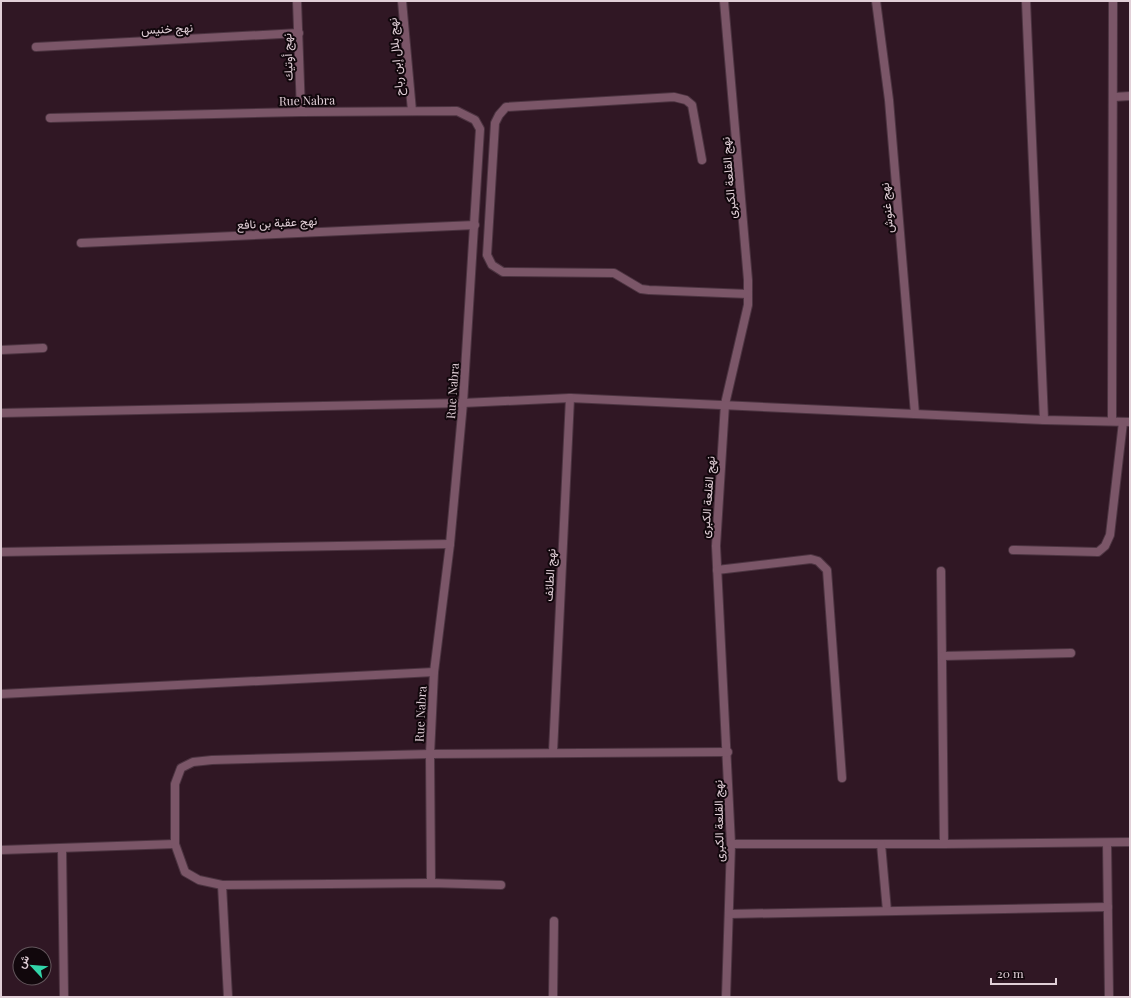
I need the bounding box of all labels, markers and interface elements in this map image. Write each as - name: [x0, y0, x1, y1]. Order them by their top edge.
- street label: نهج بلال إبن رباح: [384, 17, 408, 97]
- street label: نهج خنيس: [141, 19, 193, 39]
- street label: نهج أوتيك: [278, 33, 298, 81]
- street label: Rue Nabra: [279, 92, 335, 108]
- street label: نهج القلعة الكبرى: [716, 136, 742, 220]
- street label: نهج غنوش: [876, 182, 898, 234]
- street label: نهج عقبة بن نافع: [236, 212, 318, 234]
- street label: Rue Nabra: [442, 362, 462, 420]
- street label: نهج القلعة الكبرى: [696, 455, 720, 539]
- street label: نهج الطائف: [540, 548, 560, 602]
- street label: Rue Nabra: [411, 686, 429, 742]
- street label: نهج القلعة الكبرى: [709, 780, 729, 862]
- north arrow: [12, 946, 52, 986]
- text: ش: [13, 952, 32, 971]
- scale bar: [991, 960, 1056, 986]
- text: 20 m: [997, 965, 1024, 981]

